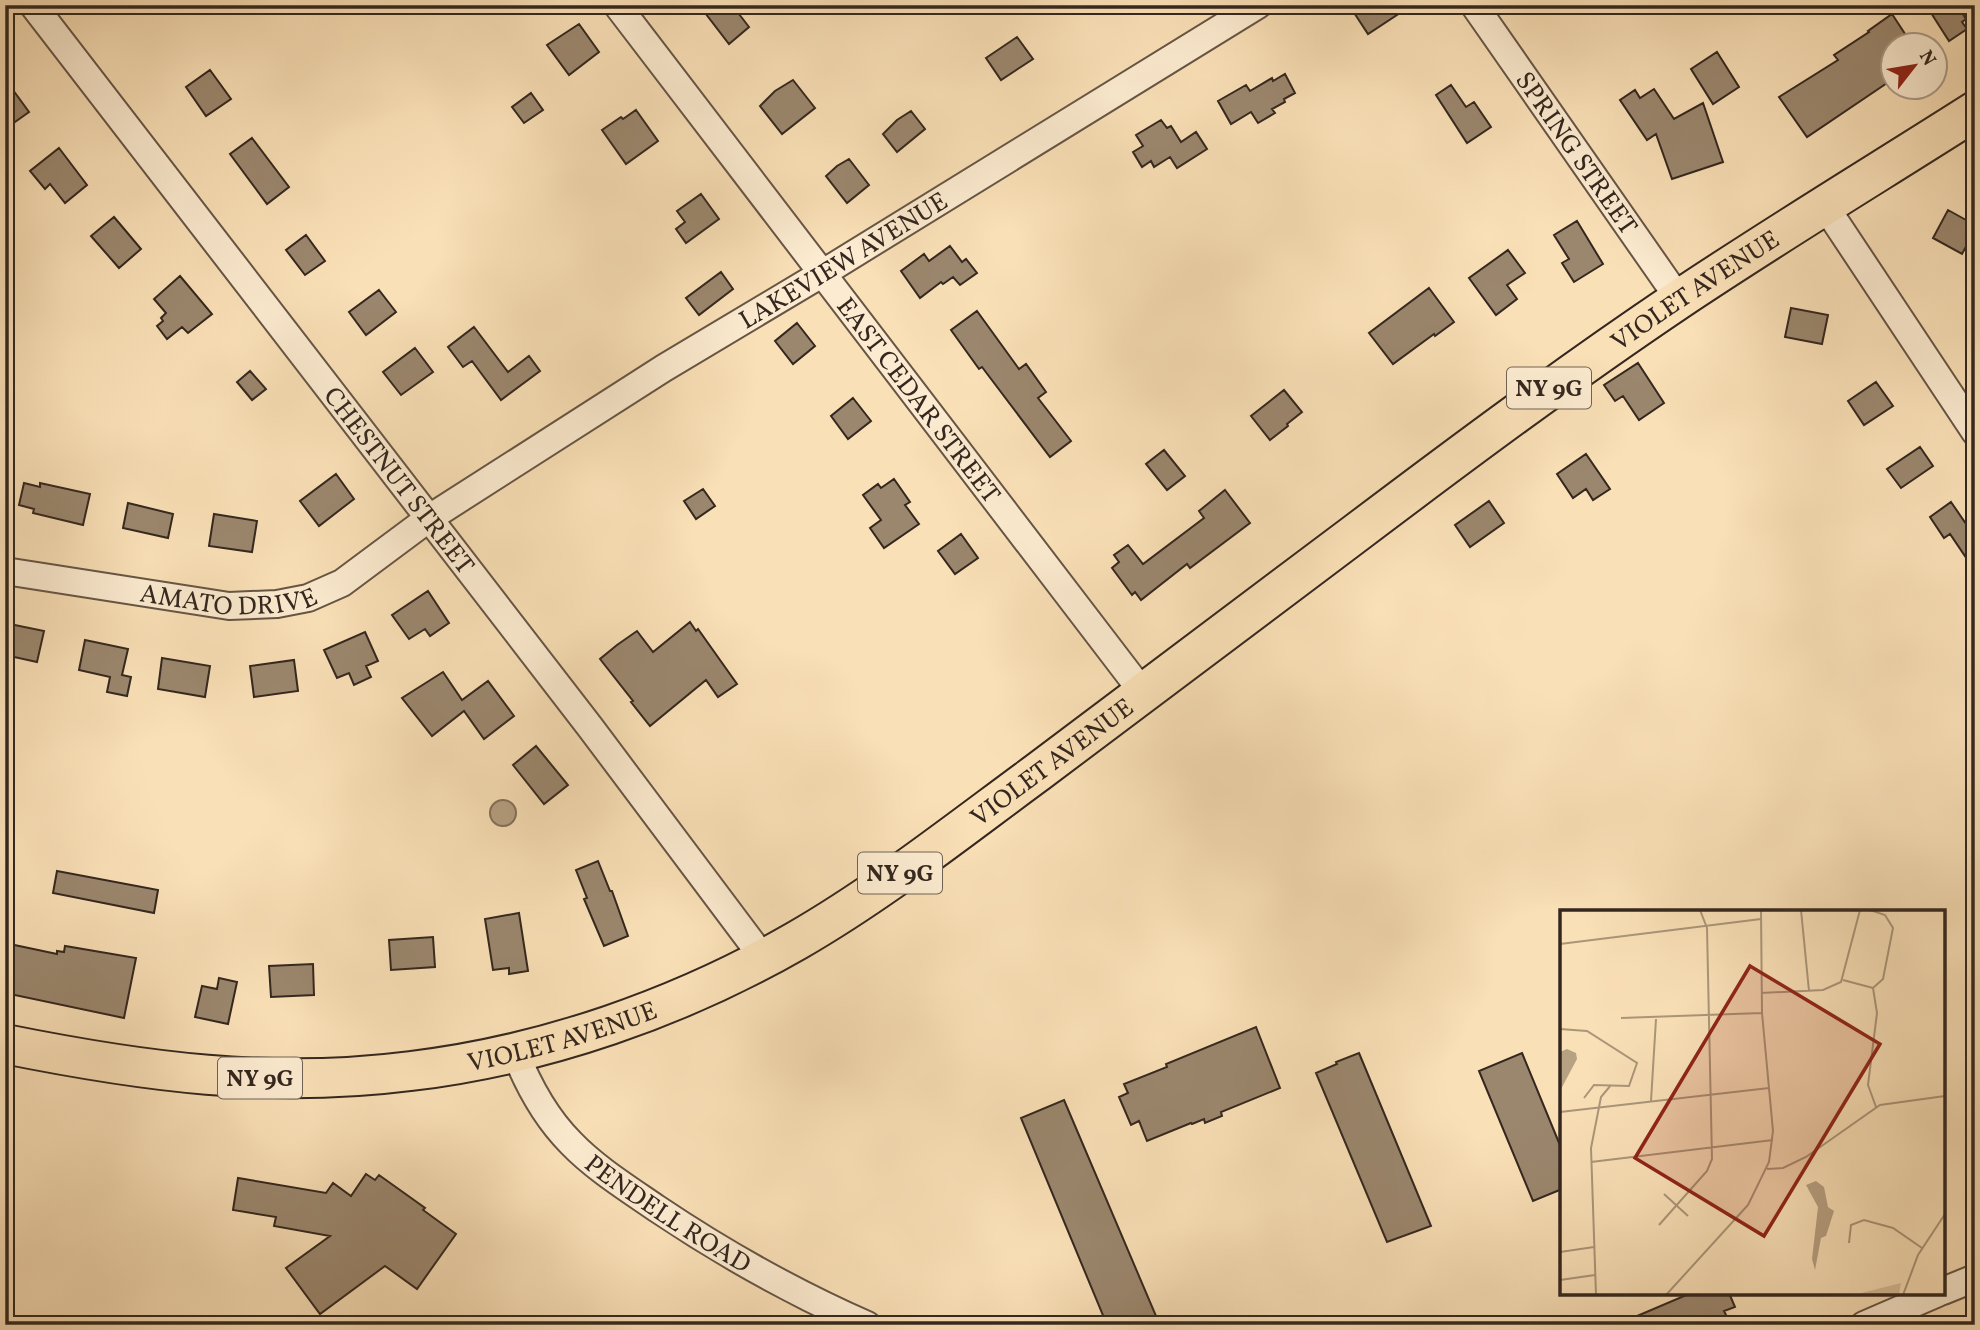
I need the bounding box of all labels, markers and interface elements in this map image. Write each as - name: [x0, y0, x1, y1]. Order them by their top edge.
- north arrow: [1878, 32, 1948, 102]
- text: N: [1912, 46, 1942, 71]
- street label: SPRING STREET: [1506, 65, 1645, 243]
- street label: LAKEVIEW AVENUE: [733, 184, 955, 339]
- street label: VIOLET AVENUE: [1604, 222, 1787, 361]
- street label: EAST CEDAR STREET: [827, 290, 1008, 511]
- road number: NY 9G: [1507, 368, 1591, 408]
- street label: CHESTNUT STREET: [314, 380, 482, 583]
- street label: AMATO DRIVE: [137, 576, 324, 626]
- street label: VIOLET AVENUE: [963, 691, 1142, 836]
- road number: NY 9G: [858, 852, 942, 894]
- inset map: [1560, 910, 1945, 1295]
- street label: VIOLET AVENUE: [465, 993, 663, 1082]
- road number: NY 9G: [218, 1058, 302, 1098]
- street label: PENDELL ROAD: [576, 1147, 757, 1283]

